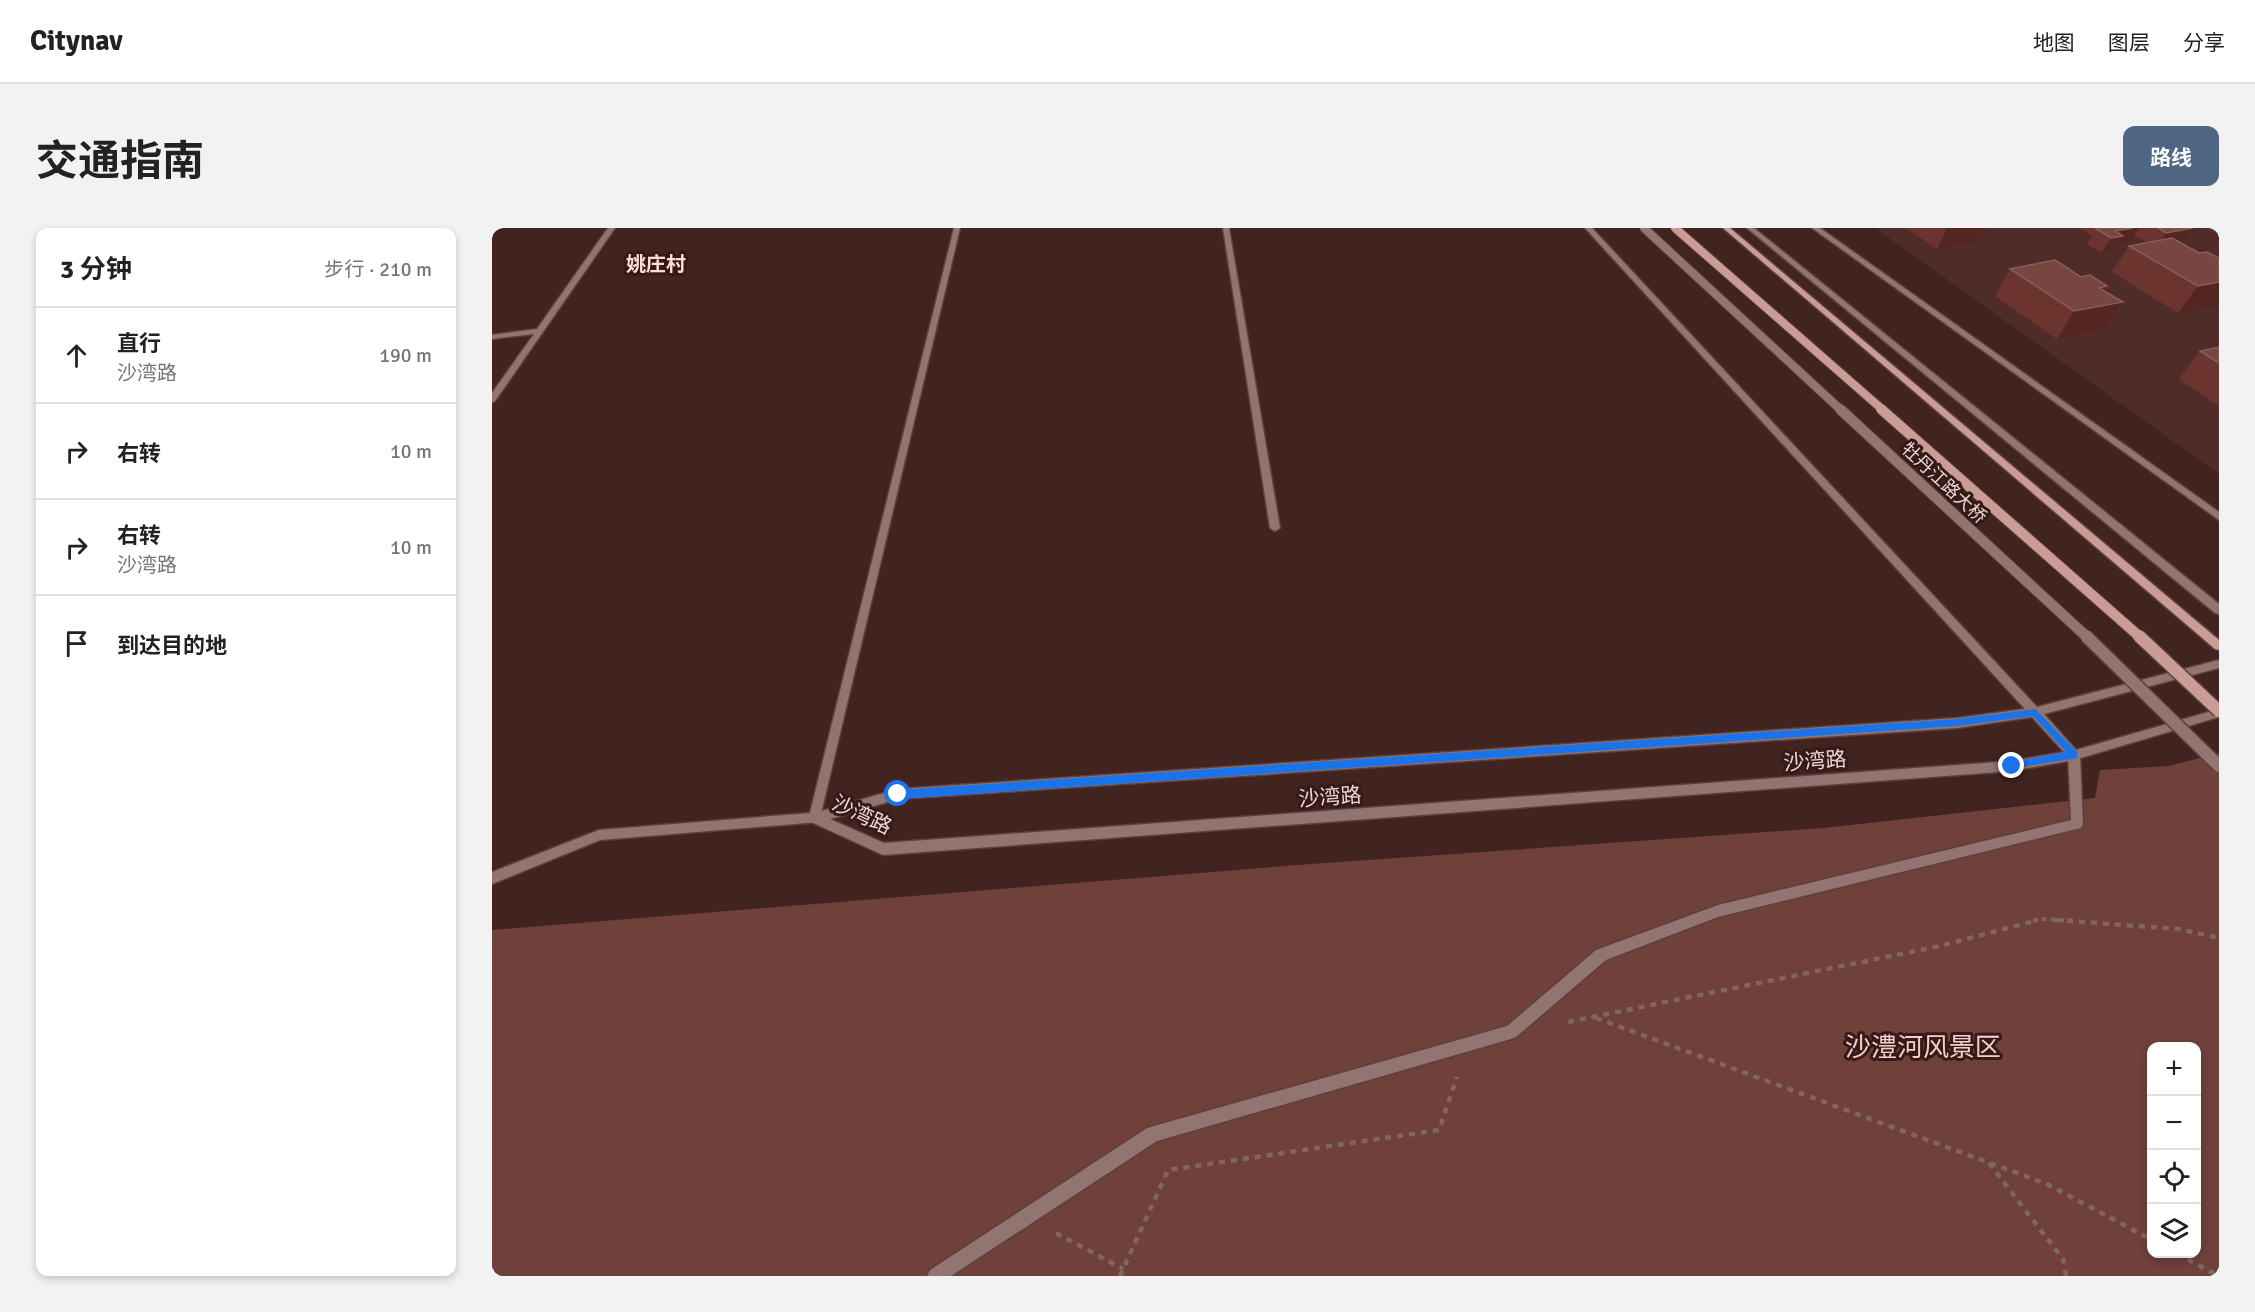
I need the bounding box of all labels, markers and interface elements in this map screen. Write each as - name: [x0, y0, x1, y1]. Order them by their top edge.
- text: Citynav: [30, 24, 123, 58]
- text: 地图: [2033, 30, 2075, 56]
- text: 图层: [2108, 30, 2150, 56]
- text: 分享: [2183, 30, 2225, 56]
- button: 路线: [2123, 126, 2219, 186]
- text: 交通指南: [36, 136, 204, 187]
- district label: 姚庄村: [626, 252, 686, 277]
- text: 3 分钟: [60, 254, 132, 286]
- text: 步行 · 210 m: [324, 257, 432, 282]
- text: 直行: [117, 330, 161, 357]
- icon: ahead: [60, 339, 93, 372]
- text: 190 m: [379, 343, 432, 368]
- text: 沙湾路: [117, 361, 177, 386]
- icon: right: [60, 435, 93, 468]
- street label: 牡丹江路大桥: [1897, 438, 1991, 528]
- text: 10 m: [390, 439, 432, 464]
- text: 右转: [117, 440, 161, 467]
- text: 右转: [117, 522, 161, 549]
- icon: right: [60, 531, 93, 564]
- text: 10 m: [390, 535, 432, 560]
- text: 沙湾路: [117, 553, 177, 578]
- icon: arrive: [60, 627, 93, 660]
- text: 到达目的地: [117, 632, 227, 659]
- street label: 沙湾路: [1783, 746, 1847, 776]
- route end: [1998, 752, 2024, 778]
- route start: [884, 780, 910, 806]
- street label: 沙湾路: [1298, 782, 1362, 812]
- street label: 沙湾路: [828, 790, 896, 840]
- park label: 沙澧河风景区: [1845, 1032, 2001, 1064]
- map controls: [2147, 1042, 2201, 1258]
- button: +: [2147, 1042, 2201, 1096]
- button: −: [2147, 1096, 2201, 1150]
- button: locate: [2147, 1150, 2201, 1204]
- button: layers: [2147, 1204, 2201, 1258]

